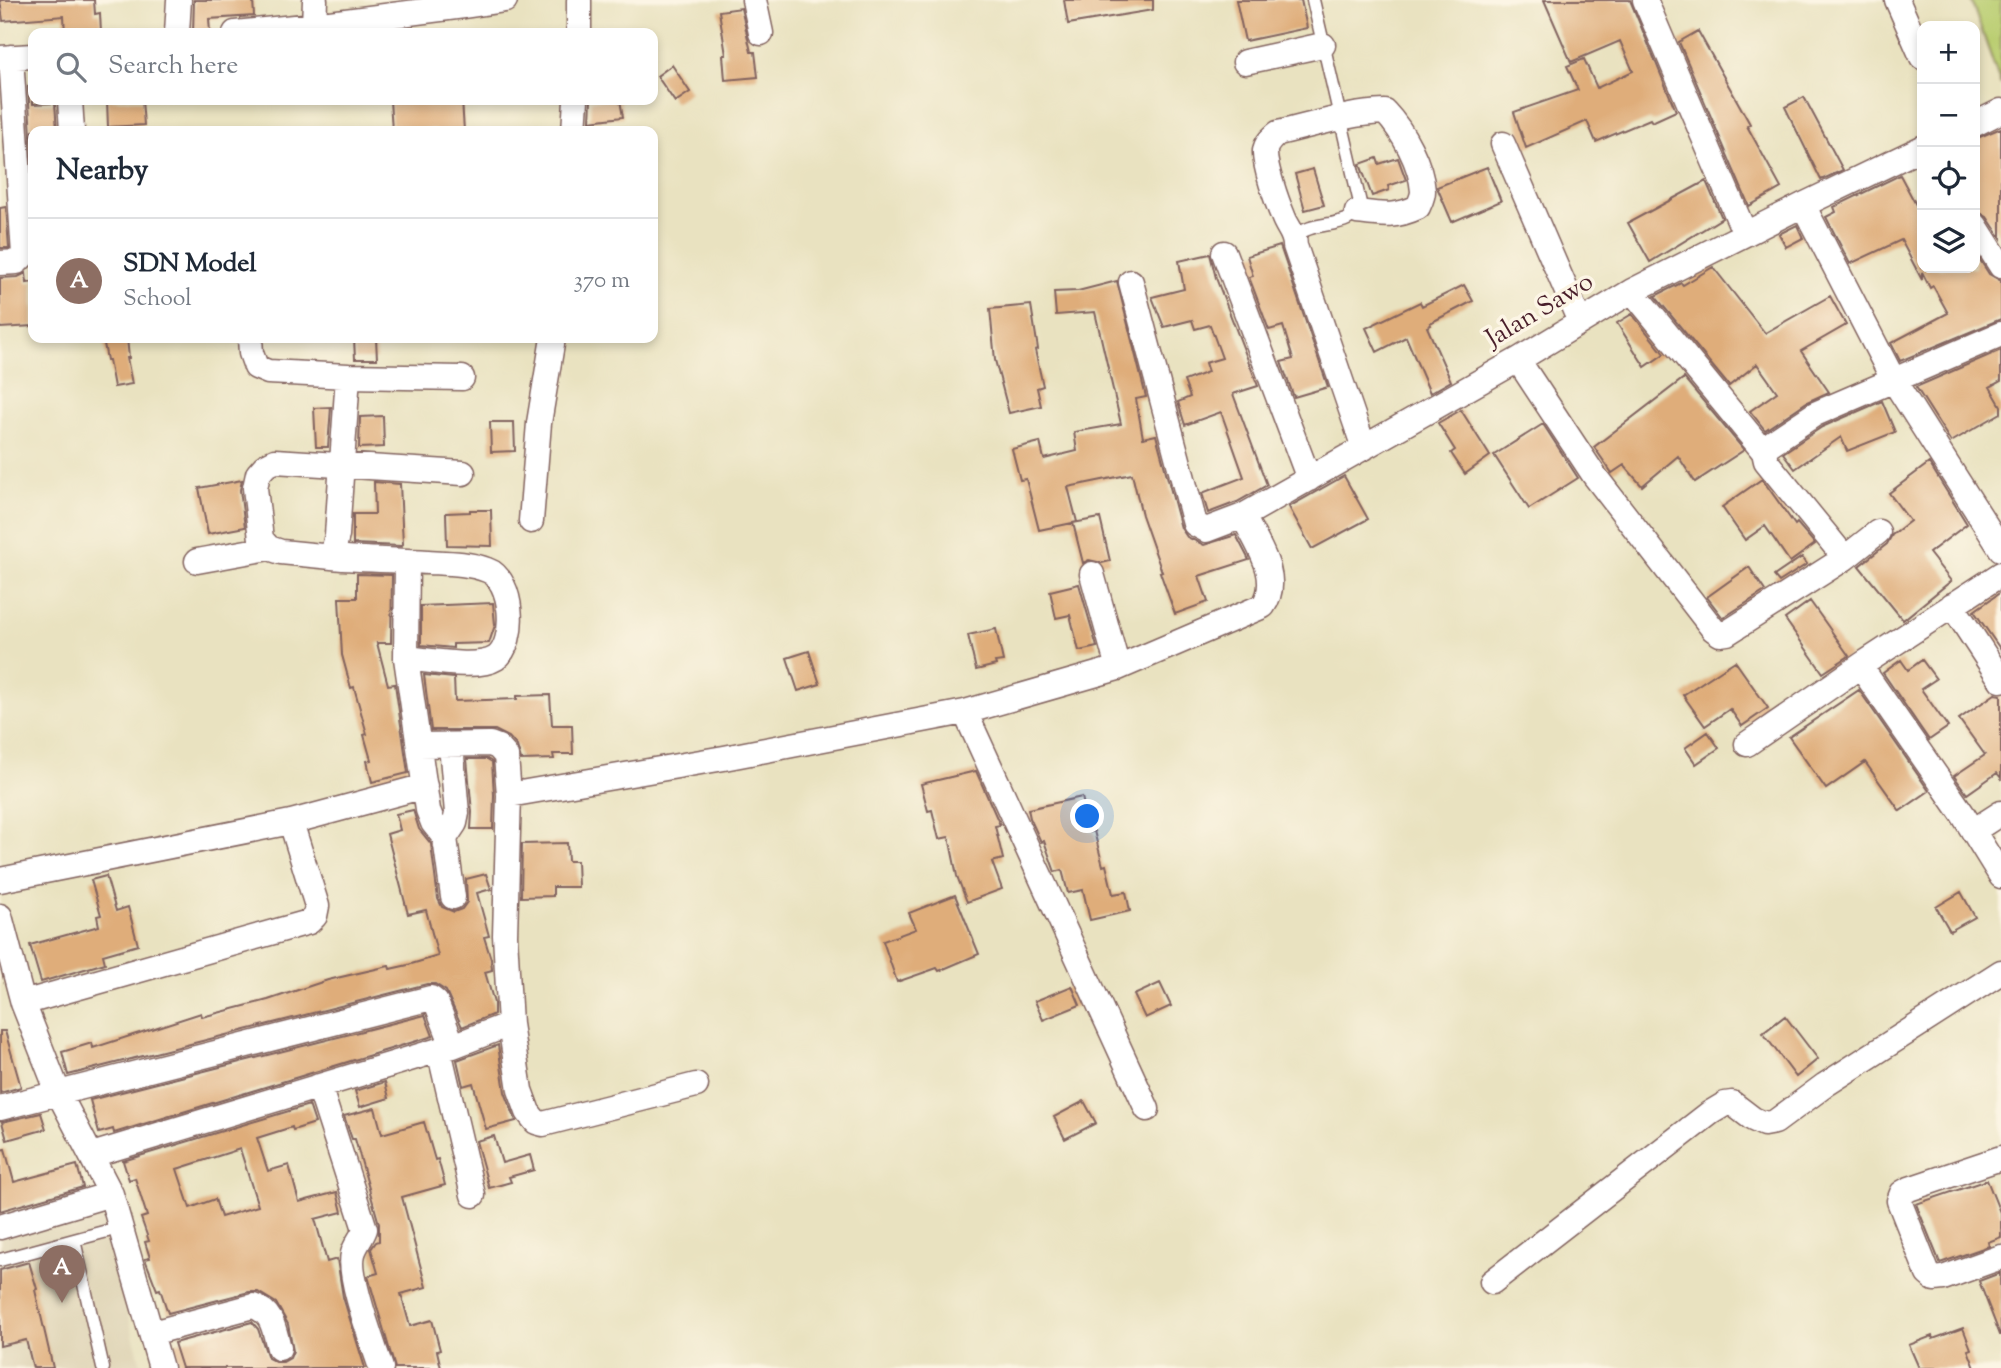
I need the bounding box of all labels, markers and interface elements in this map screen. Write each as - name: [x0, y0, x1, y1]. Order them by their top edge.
- map controls: [1917, 21, 1980, 273]
- button: +: [1917, 21, 1980, 84]
- search box: [28, 28, 658, 105]
- icon: search: [52, 48, 90, 86]
- text: Search here: [108, 48, 238, 85]
- button: −: [1917, 84, 1980, 147]
- button: locate: [1917, 147, 1980, 210]
- text: Nearby: [56, 150, 148, 193]
- button: layers: [1917, 210, 1980, 273]
- text: SDN Model: [123, 246, 256, 283]
- street label: Jalan Sawo: [1477, 264, 1601, 359]
- text: A: [70, 265, 88, 298]
- text: 370 m: [574, 265, 630, 298]
- text: School: [123, 283, 192, 316]
- your location: [1070, 799, 1104, 833]
- pin: A: [39, 1245, 85, 1303]

